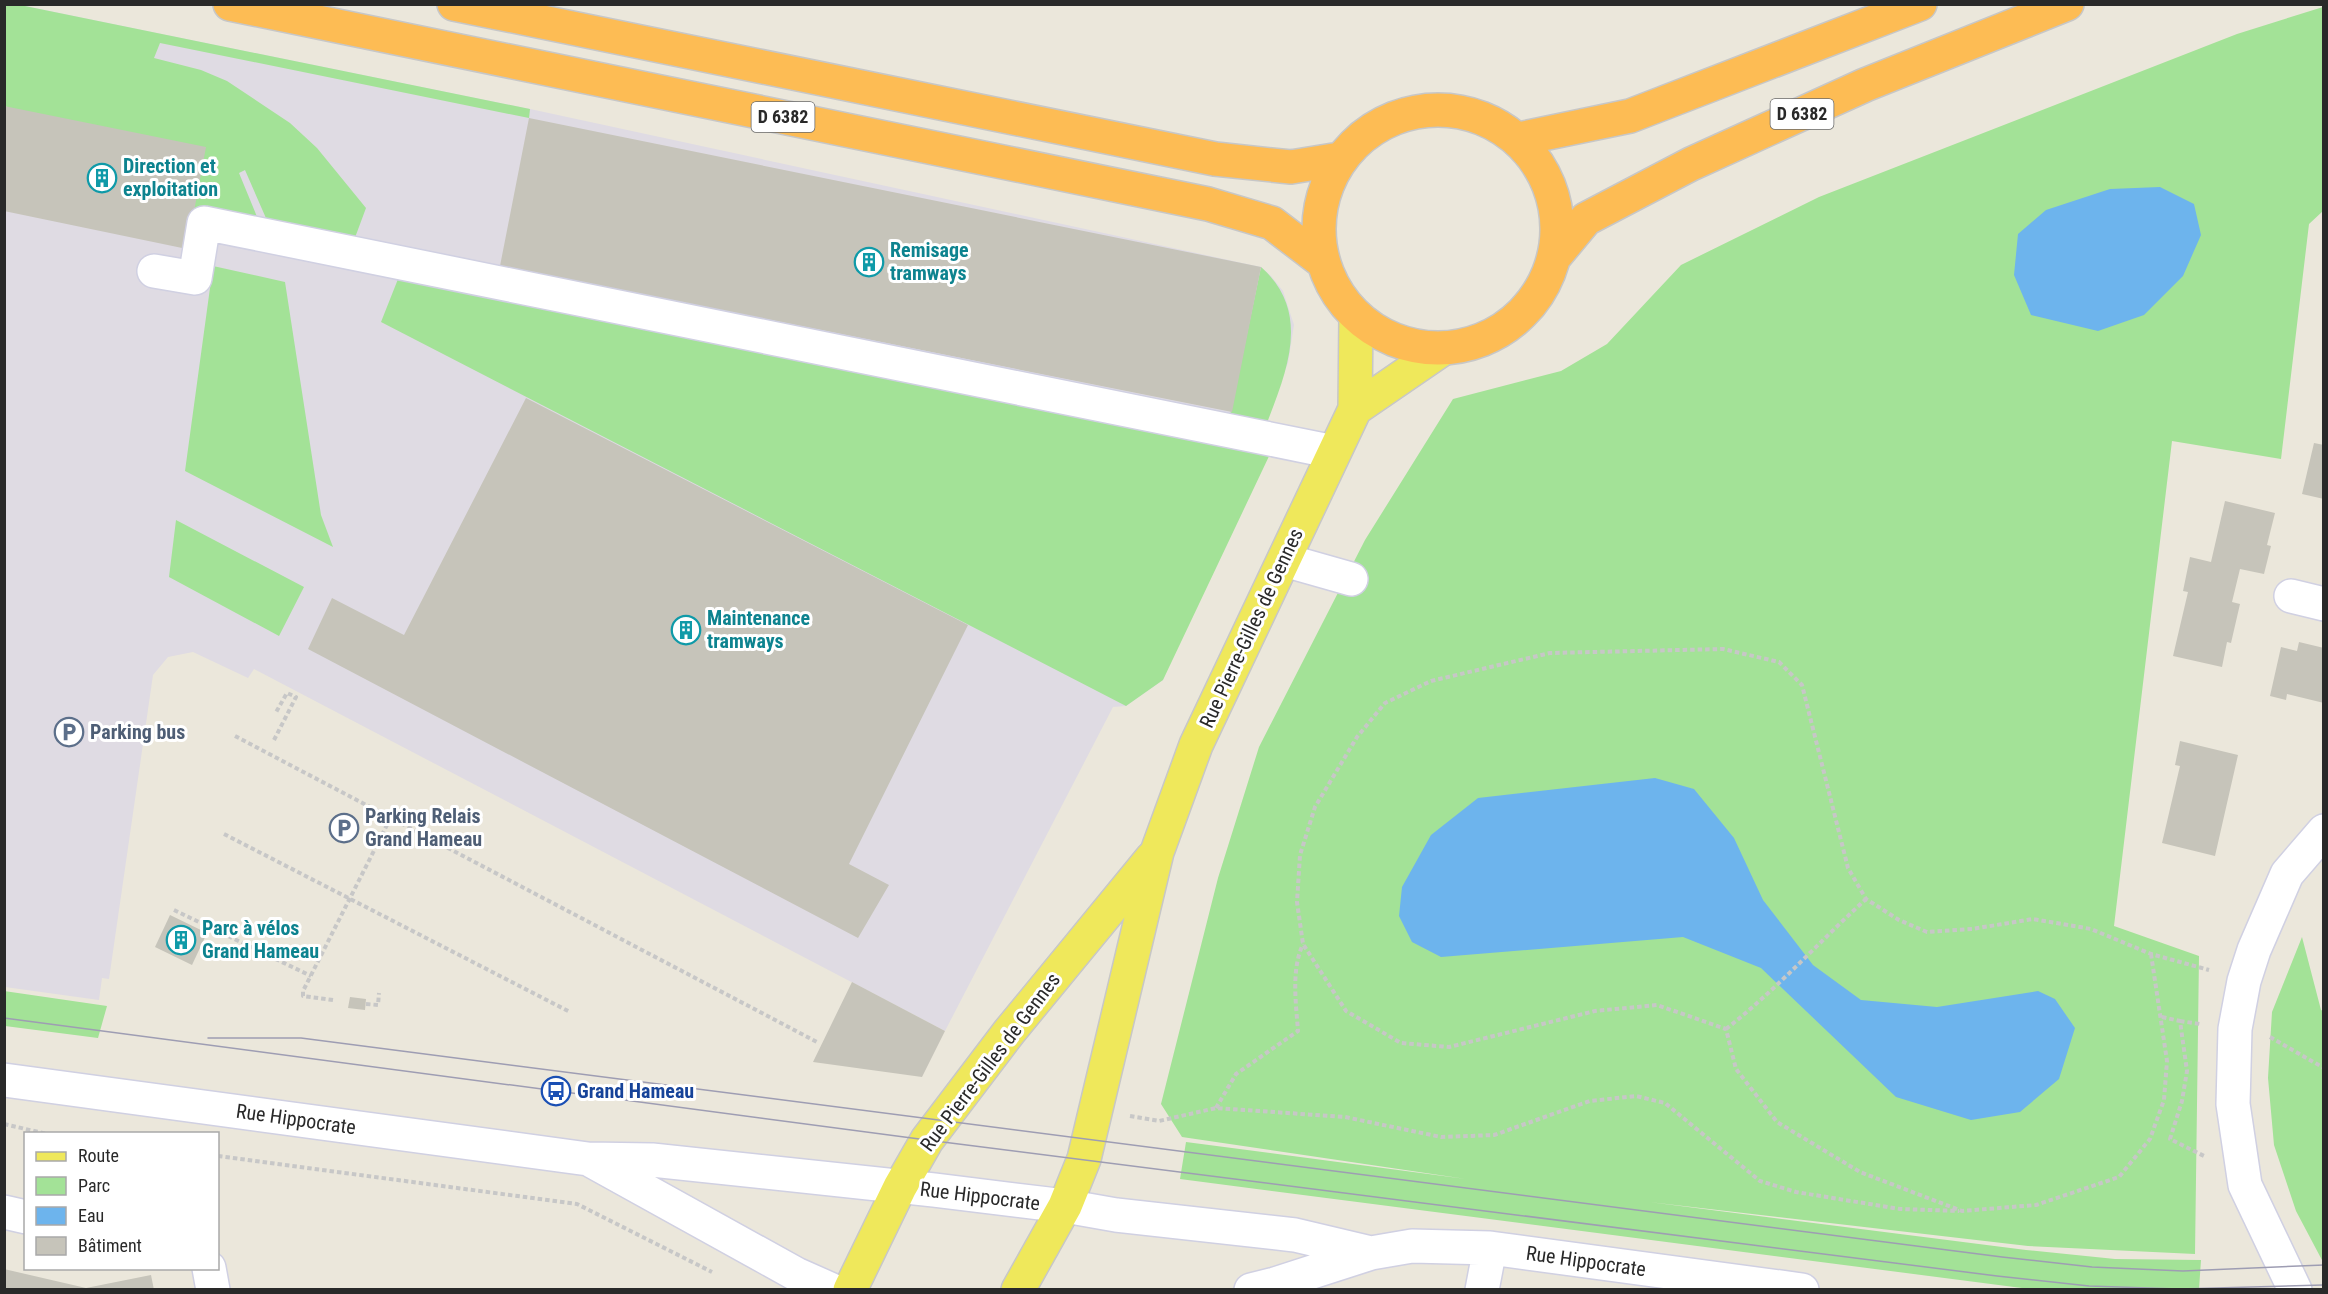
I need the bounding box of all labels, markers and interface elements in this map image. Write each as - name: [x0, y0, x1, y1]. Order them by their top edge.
- road number: D 6382: [1770, 99, 1834, 129]
- road number: D 6382: [752, 102, 814, 132]
- place label: Direction et exploitation: [123, 154, 218, 201]
- building icon: Direction et exploitation: [86, 162, 118, 194]
- place label: Remisage tramways: [890, 238, 969, 285]
- building icon: Remisage tramways: [853, 246, 885, 278]
- street label: Rue Pierre-Gilles de Gennes: [1194, 524, 1308, 732]
- place label: Maintenance tramways: [707, 606, 810, 653]
- building icon: Maintenance tramways: [670, 614, 702, 646]
- parking icon: Parking bus: [53, 716, 85, 748]
- place label: Parking bus: [90, 720, 185, 744]
- place label: Parking Relais Grand Hameau: [365, 804, 482, 851]
- parking icon: Parking Relais Grand Hameau: [328, 812, 360, 844]
- place label: Parc à vélos Grand Hameau: [202, 916, 319, 963]
- building icon: Parc à vélos Grand Hameau: [165, 924, 197, 956]
- street label: Rue Pierre-Gilles de Gennes: [915, 968, 1065, 1156]
- bus stop icon: Grand Hameau: [540, 1075, 572, 1107]
- place label: Grand Hameau: [577, 1079, 694, 1103]
- street label: Rue Hippocrate: [235, 1099, 357, 1139]
- legend: [24, 1132, 219, 1270]
- text: Route: [78, 1145, 119, 1166]
- text: Parc: [78, 1175, 110, 1196]
- street label: Rue Hippocrate: [919, 1177, 1041, 1215]
- text: Eau: [78, 1205, 104, 1226]
- text: Bâtiment: [78, 1235, 142, 1256]
- street label: Rue Hippocrate: [1525, 1241, 1647, 1281]

